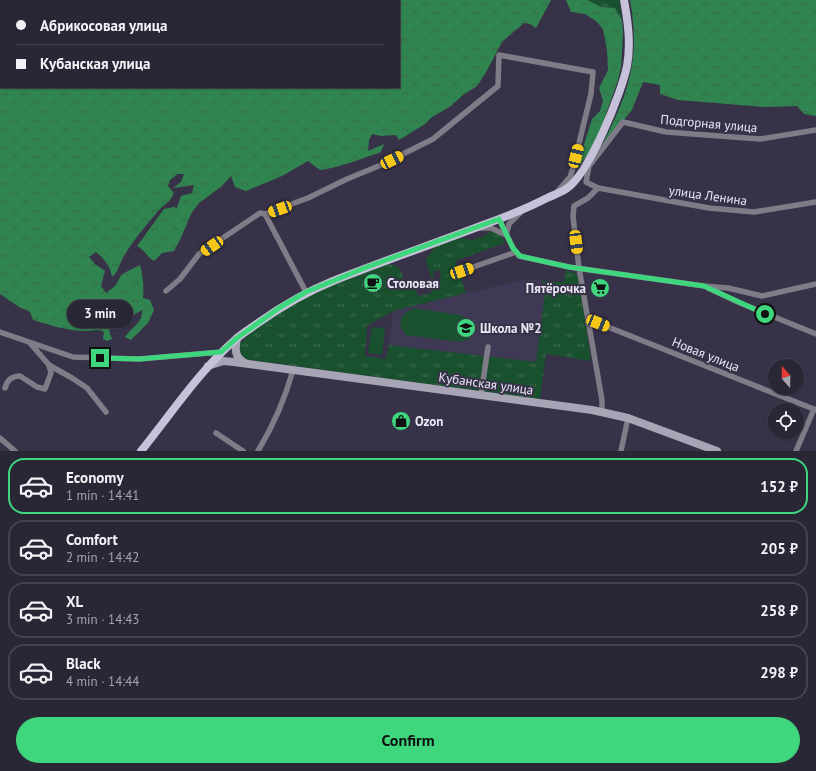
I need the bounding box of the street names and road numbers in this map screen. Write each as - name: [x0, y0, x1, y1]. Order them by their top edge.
- street label: Подгорная улица: [660, 111, 758, 136]
- street label: улица Ленина: [668, 182, 748, 209]
- street label: Новая улица: [670, 333, 742, 376]
- street label: Кубанская улица: [437, 368, 534, 399]

